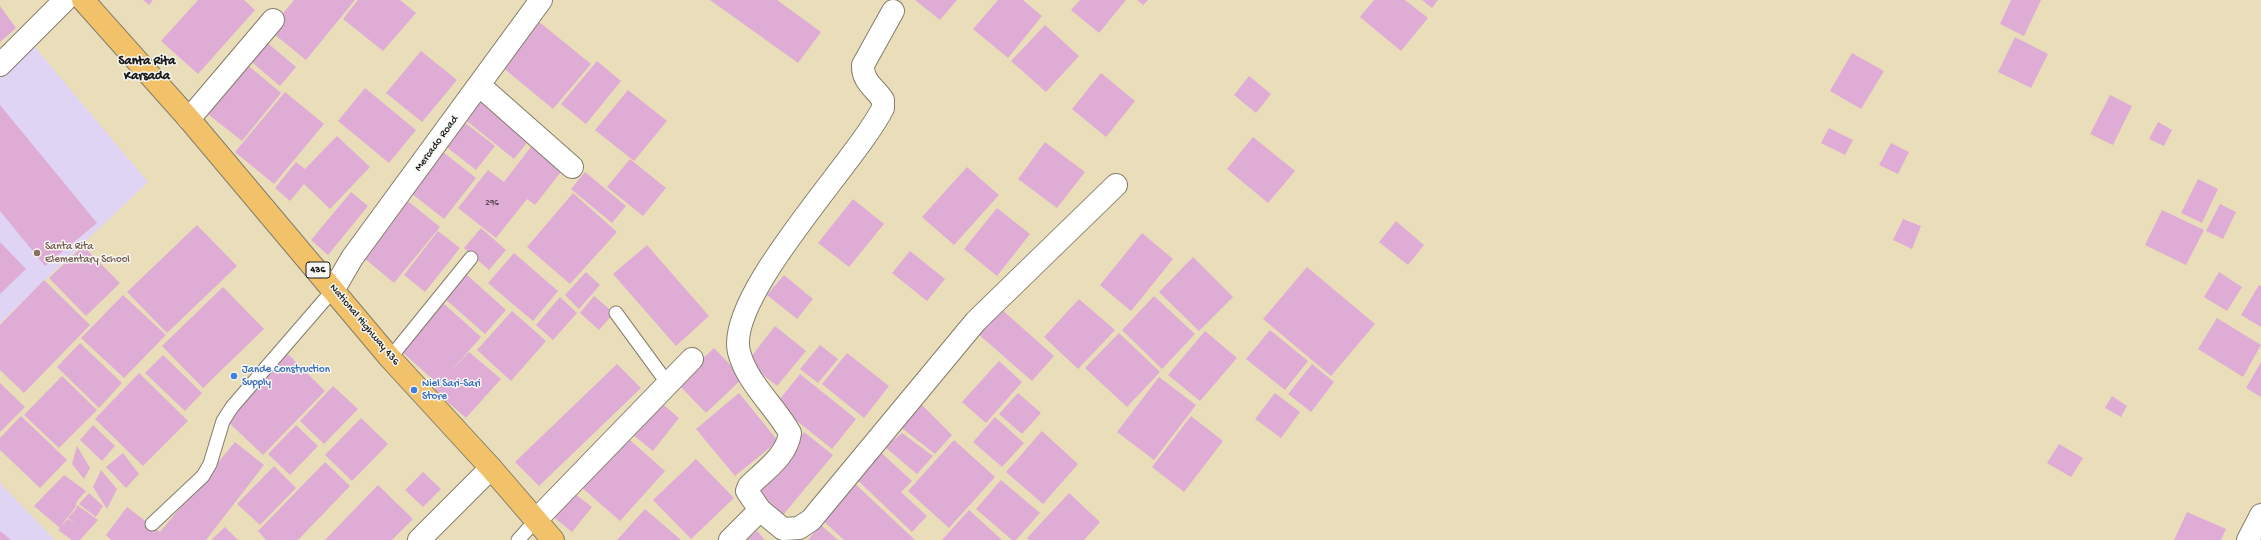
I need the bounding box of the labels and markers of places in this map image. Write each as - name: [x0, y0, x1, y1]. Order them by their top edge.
- place label: Santa Rita Elementary School: [45, 240, 130, 266]
- marker: Santa Rita Elementary School: [32, 248, 42, 258]
- place label: Jande Construction Supply: [242, 363, 330, 389]
- marker: Jande Construction Supply: [229, 371, 239, 381]
- place label: Niel Sari-Sari Store: [422, 377, 481, 403]
- marker: Niel Sari-Sari Store: [409, 385, 419, 395]

